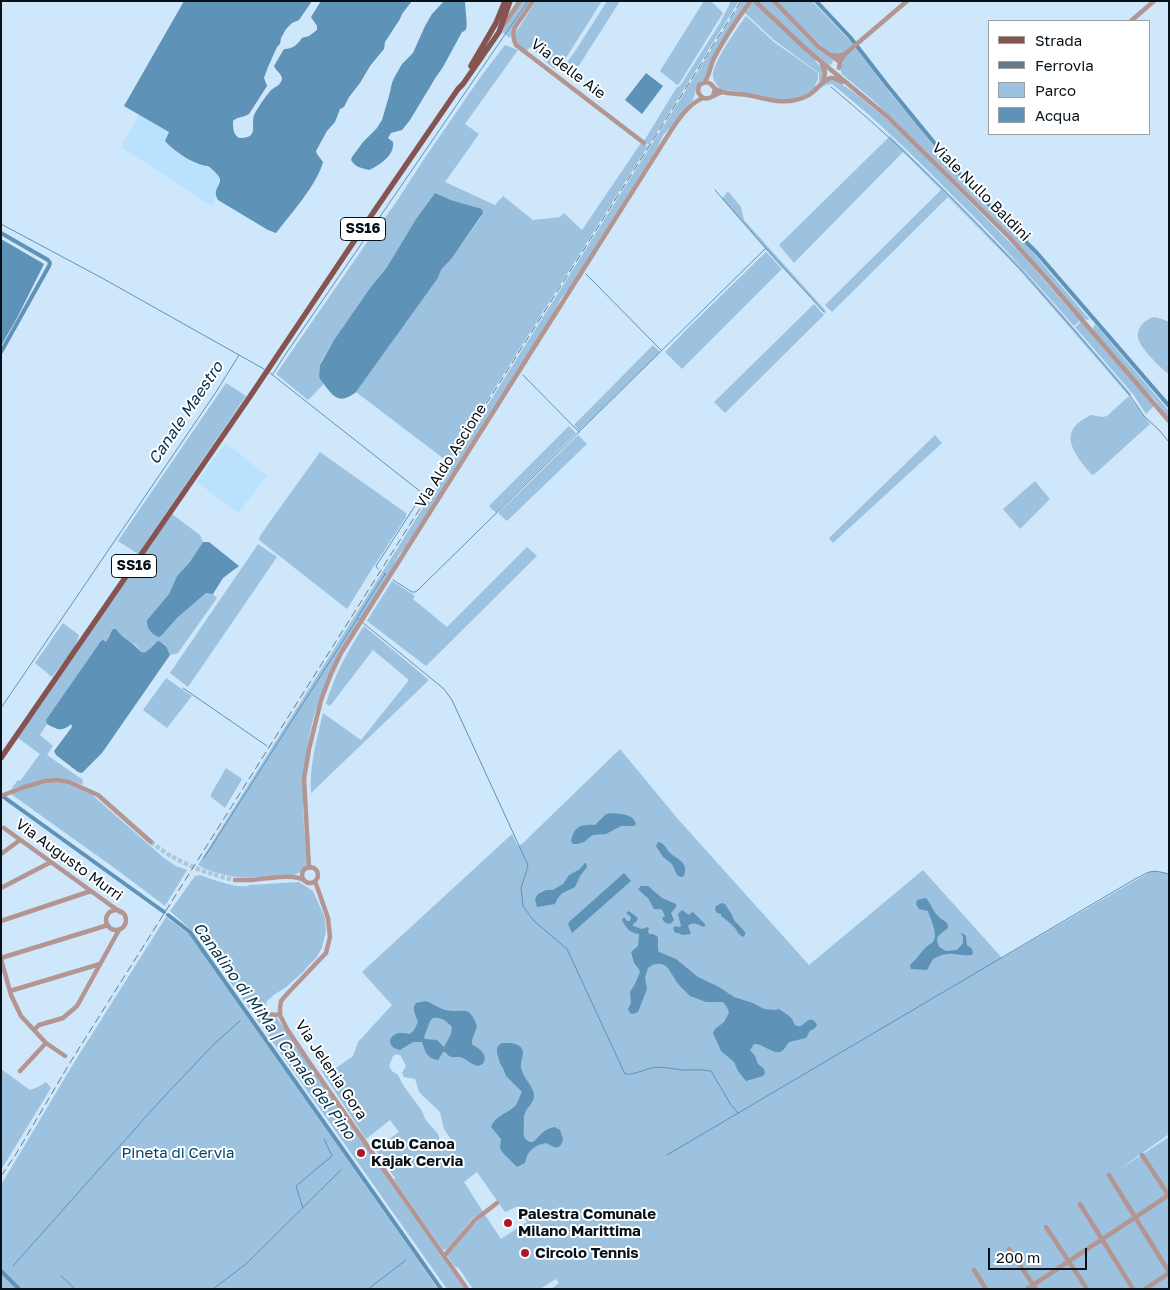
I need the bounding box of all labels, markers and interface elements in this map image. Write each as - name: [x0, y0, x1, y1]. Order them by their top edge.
- legend: [988, 20, 1150, 135]
- text: Strada: [1035, 31, 1082, 49]
- street label: Via delle Aie: [527, 35, 609, 103]
- text: Ferrovia: [1035, 56, 1094, 74]
- text: Parco: [1035, 81, 1076, 99]
- text: Acqua: [1035, 106, 1080, 124]
- street label: Viale Nullo Baldini: [928, 139, 1034, 245]
- road number: SS16: [340, 218, 386, 240]
- water label: Canale Maestro: [145, 358, 227, 468]
- street label: Via Aldo Ascione: [412, 400, 490, 512]
- road number: SS16: [112, 554, 156, 578]
- street label: Via Augusto Murri: [12, 815, 126, 905]
- water label: Canalino di MiMa | Canale del Pino: [189, 919, 359, 1143]
- street label: Via Jelenia Gora: [291, 1017, 371, 1123]
- place label: Club Canoa Kajak Cervia: [371, 1135, 463, 1170]
- park label: Pineta di Cervia: [121, 1144, 235, 1162]
- marker: Club Canoa Kajak Cervia: [355, 1147, 367, 1159]
- place label: Palestra Comunale Milano Marittima: [518, 1205, 656, 1240]
- marker: Palestra Comunale Milano Marittima: [502, 1217, 514, 1229]
- scale bar: [990, 1238, 1089, 1270]
- place label: Circolo Tennis: [535, 1244, 639, 1262]
- marker: Circolo Tennis: [519, 1247, 531, 1259]
- text: 200 m: [996, 1248, 1040, 1266]

